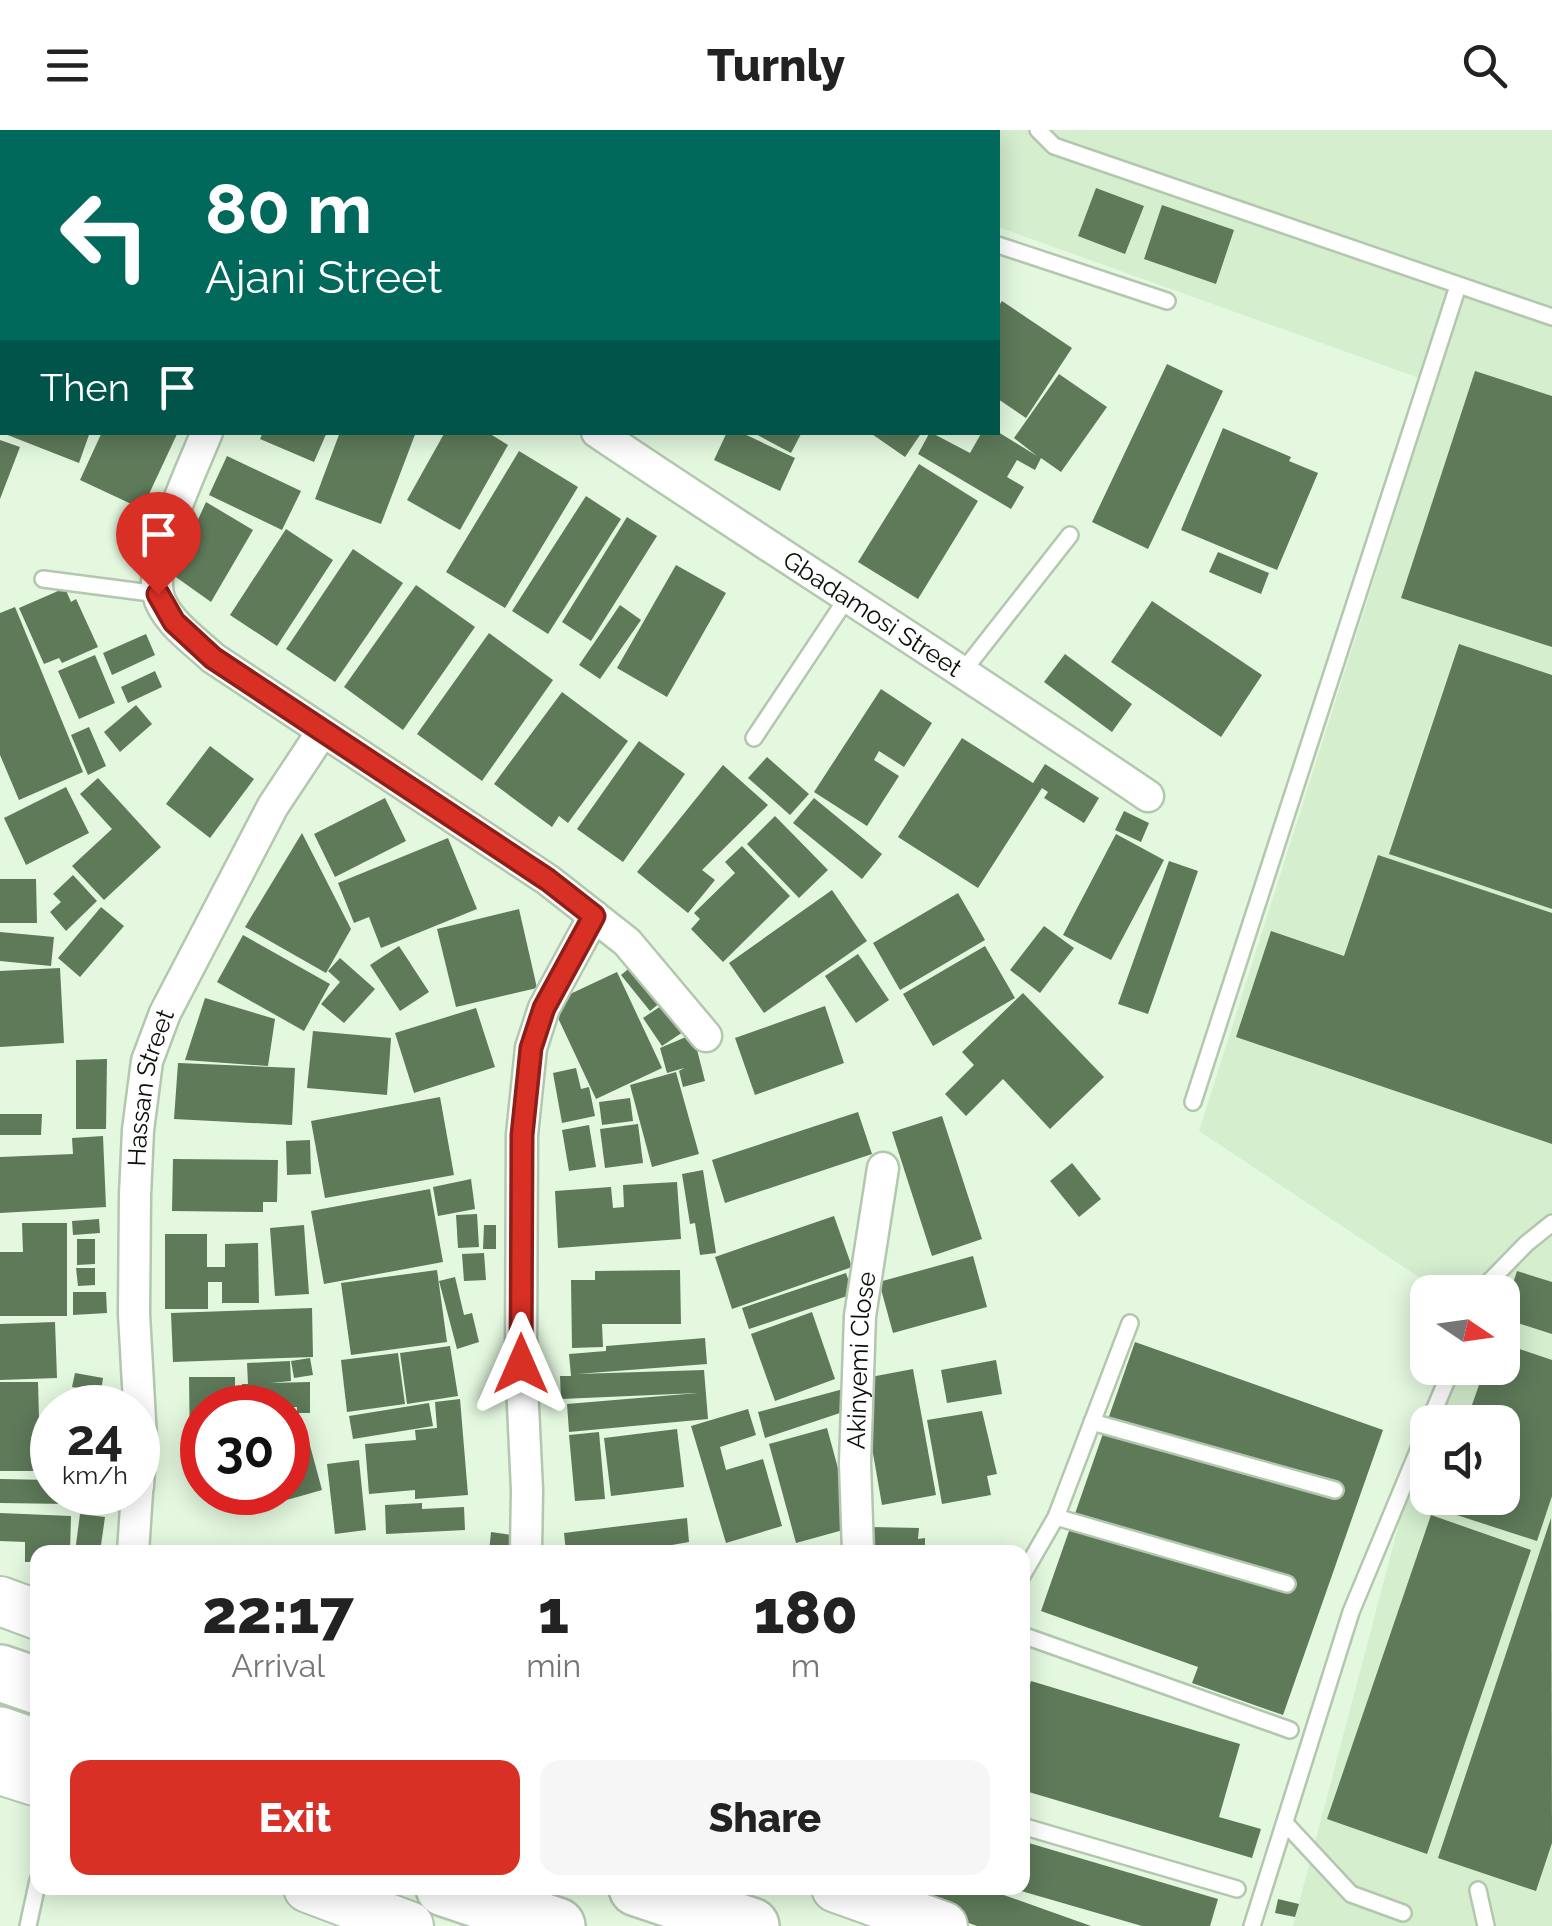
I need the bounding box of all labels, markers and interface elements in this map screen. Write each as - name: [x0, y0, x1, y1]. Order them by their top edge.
- icon: menu: [40, 38, 95, 93]
- icon: search: [1457, 38, 1512, 93]
- text: Turnly: [707, 39, 845, 92]
- text: 80 m: [205, 167, 372, 249]
- icon: left: [40, 170, 170, 300]
- text: Ajani Street: [205, 251, 442, 304]
- icon: arrive: [150, 360, 205, 415]
- text: Then: [40, 365, 130, 410]
- pin: [116, 492, 201, 595]
- icon: arrive: [131, 507, 186, 562]
- street label: Gbadamosi Street: [778, 544, 968, 683]
- street label: Hassan Street: [121, 1005, 180, 1167]
- street label: Akinyemi Close: [840, 1269, 882, 1450]
- north arrow: [1410, 1275, 1520, 1385]
- map controls: [1410, 1275, 1520, 1515]
- position arrow: [469, 1312, 573, 1416]
- speed limit sign: 30: [180, 1385, 310, 1515]
- button: sound: [1410, 1405, 1520, 1515]
- text: 24: [67, 1408, 123, 1467]
- text: km/h: [62, 1460, 128, 1490]
- text: 22:17: [202, 1577, 354, 1647]
- text: 1: [538, 1577, 569, 1647]
- text: 180: [753, 1577, 858, 1647]
- text: Arrival: [231, 1647, 325, 1684]
- text: min: [526, 1647, 581, 1684]
- text: m: [791, 1647, 820, 1684]
- button: Exit: [70, 1760, 520, 1875]
- button: Share: [540, 1760, 990, 1875]

